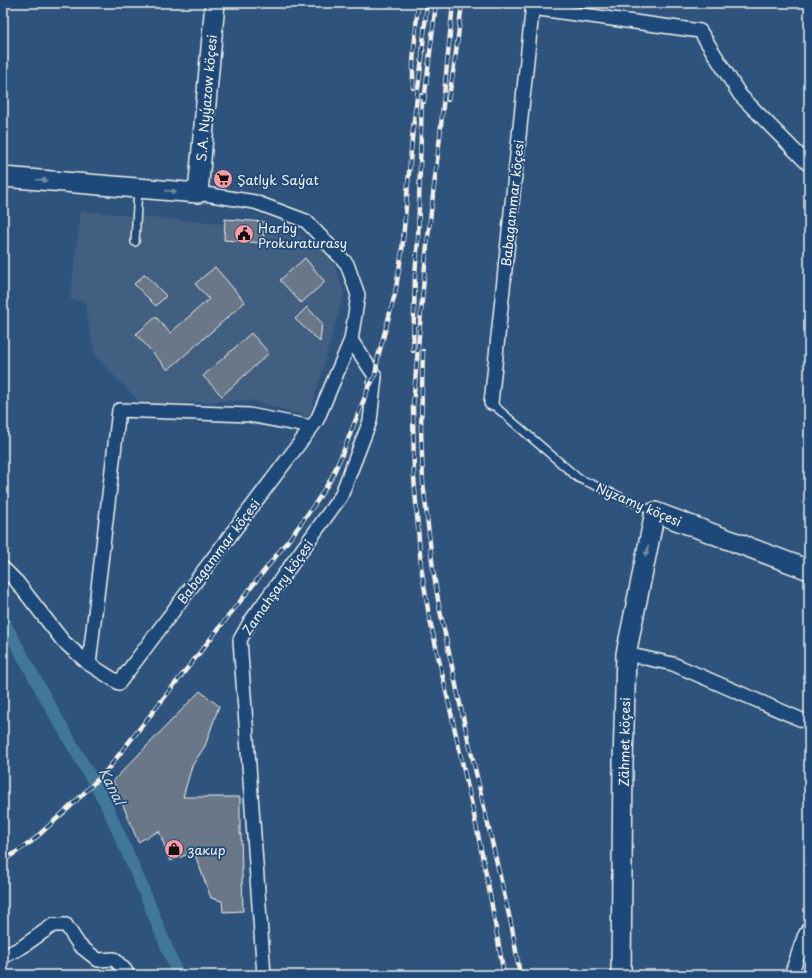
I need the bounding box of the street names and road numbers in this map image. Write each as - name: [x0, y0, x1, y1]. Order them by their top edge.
- street label: S.A. Nyýazow köçesi: [191, 34, 221, 162]
- street label: Babagammar köçesi: [496, 139, 528, 267]
- street label: Nyzamy köçesi: [593, 477, 685, 531]
- street label: Babagammar köçesi: [172, 495, 264, 607]
- street label: Zamahşary köçesi: [237, 535, 317, 639]
- street label: Zähmet köçesi: [614, 697, 634, 787]

